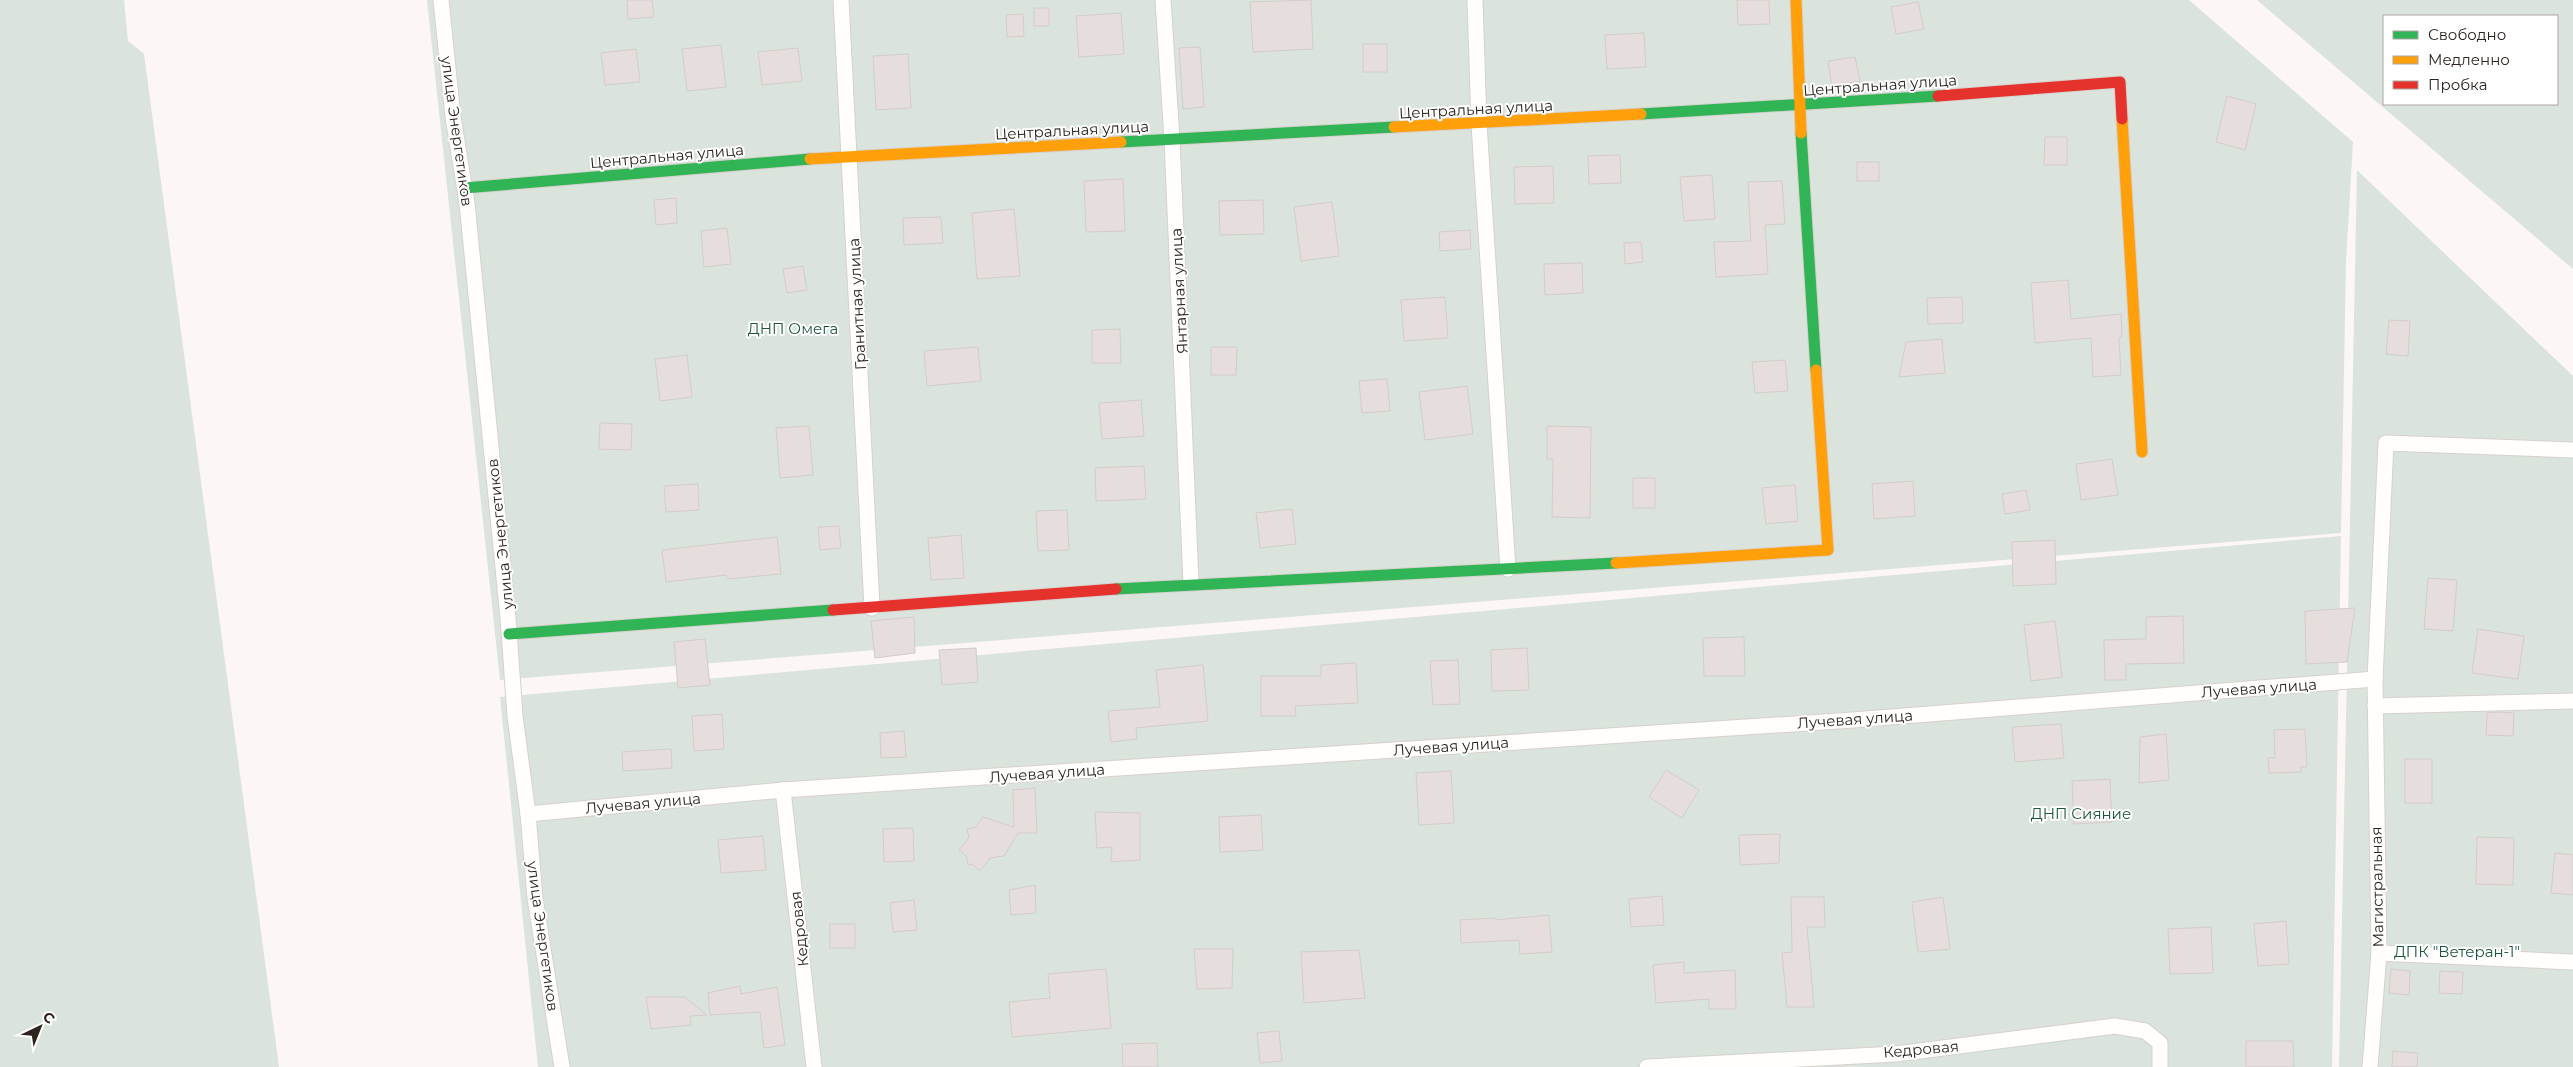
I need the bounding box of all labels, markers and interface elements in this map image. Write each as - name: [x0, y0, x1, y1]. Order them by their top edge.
- legend: [2383, 15, 2558, 105]
- text: Свободно: [2428, 25, 2506, 44]
- text: Медленно: [2428, 50, 2510, 69]
- street label: улица Энергетиков: [437, 54, 477, 207]
- street label: Центральная улица: [1802, 70, 1958, 100]
- text: Пробка: [2428, 75, 2487, 94]
- street label: Центральная улица: [1398, 95, 1554, 123]
- street label: Центральная улица: [994, 116, 1150, 144]
- street label: Центральная улица: [589, 140, 745, 172]
- street label: Янтарная улица: [1166, 228, 1192, 354]
- street label: Гранитная улица: [844, 238, 870, 370]
- park label: ДНП Омега: [748, 319, 838, 338]
- street label: улица Энергетиков: [483, 458, 517, 611]
- street label: Лучевая улица: [2200, 674, 2318, 702]
- street label: Лучевая улица: [1796, 705, 1914, 733]
- street label: Лучевая улица: [1392, 732, 1510, 760]
- street label: Лучевая улица: [988, 759, 1106, 787]
- street label: Лучевая улица: [584, 788, 702, 818]
- park label: ДНП Сияние: [2031, 804, 2131, 823]
- street label: Магистральная: [2366, 826, 2388, 948]
- street label: улица Энергетиков: [523, 859, 563, 1012]
- street label: Кедровая: [786, 890, 812, 968]
- park label: ДПК "Ветеран-1": [2394, 942, 2520, 961]
- north arrow: [15, 1002, 65, 1052]
- text: С: [39, 1007, 59, 1028]
- street label: Кедровая: [1882, 1036, 1960, 1062]

